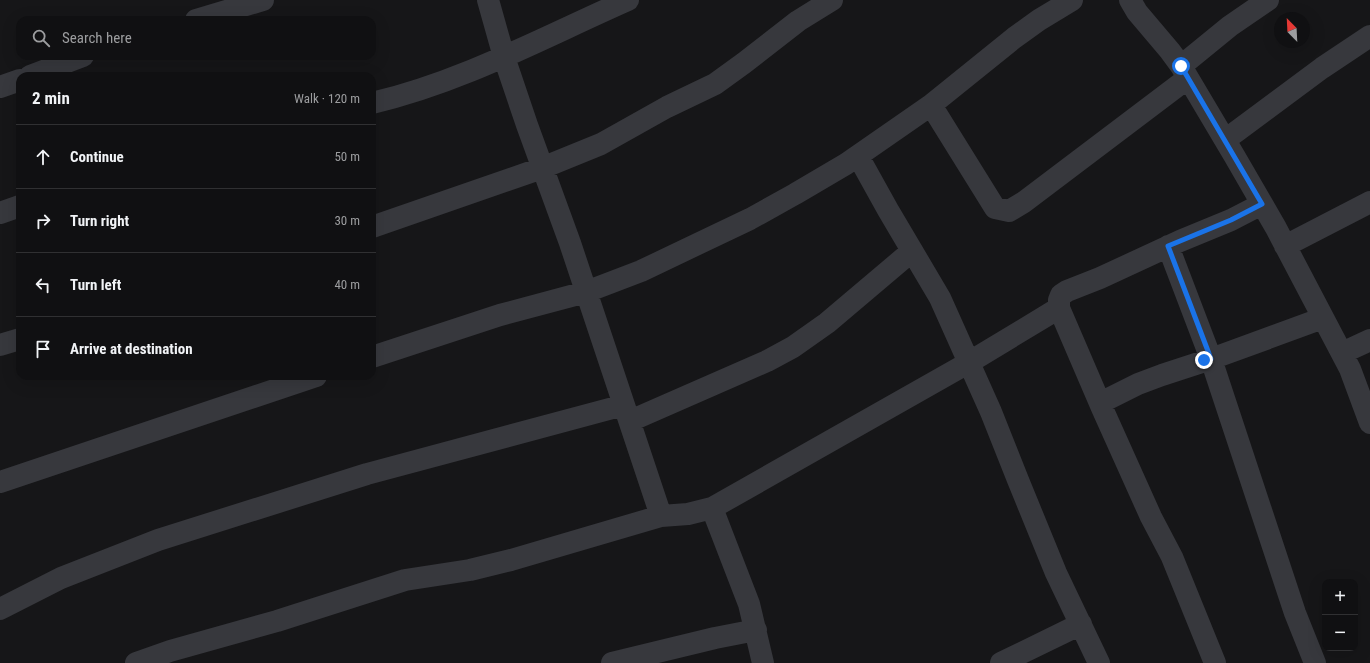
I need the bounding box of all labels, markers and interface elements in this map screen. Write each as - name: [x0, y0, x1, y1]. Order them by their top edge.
- north arrow: [1274, 12, 1310, 48]
- search box: [16, 16, 376, 60]
- icon: search: [30, 27, 52, 49]
- text: Search here: [62, 29, 132, 47]
- route start: [1172, 57, 1190, 75]
- text: 2 min: [32, 88, 70, 108]
- text: Walk · 120 m: [294, 91, 360, 106]
- icon: ahead: [32, 146, 54, 168]
- text: Continue: [70, 148, 124, 166]
- text: 50 m: [334, 149, 360, 164]
- icon: right: [32, 210, 54, 232]
- text: Turn right: [70, 212, 129, 230]
- text: 30 m: [334, 213, 360, 228]
- icon: left: [32, 274, 54, 296]
- text: Turn left: [70, 276, 121, 294]
- text: 40 m: [334, 277, 360, 292]
- icon: arrive: [32, 338, 54, 360]
- text: Arrive at destination: [70, 340, 193, 358]
- route end: [1195, 351, 1213, 369]
- map controls: [1322, 579, 1358, 651]
- button: +: [1322, 579, 1358, 615]
- button: −: [1322, 615, 1358, 651]

